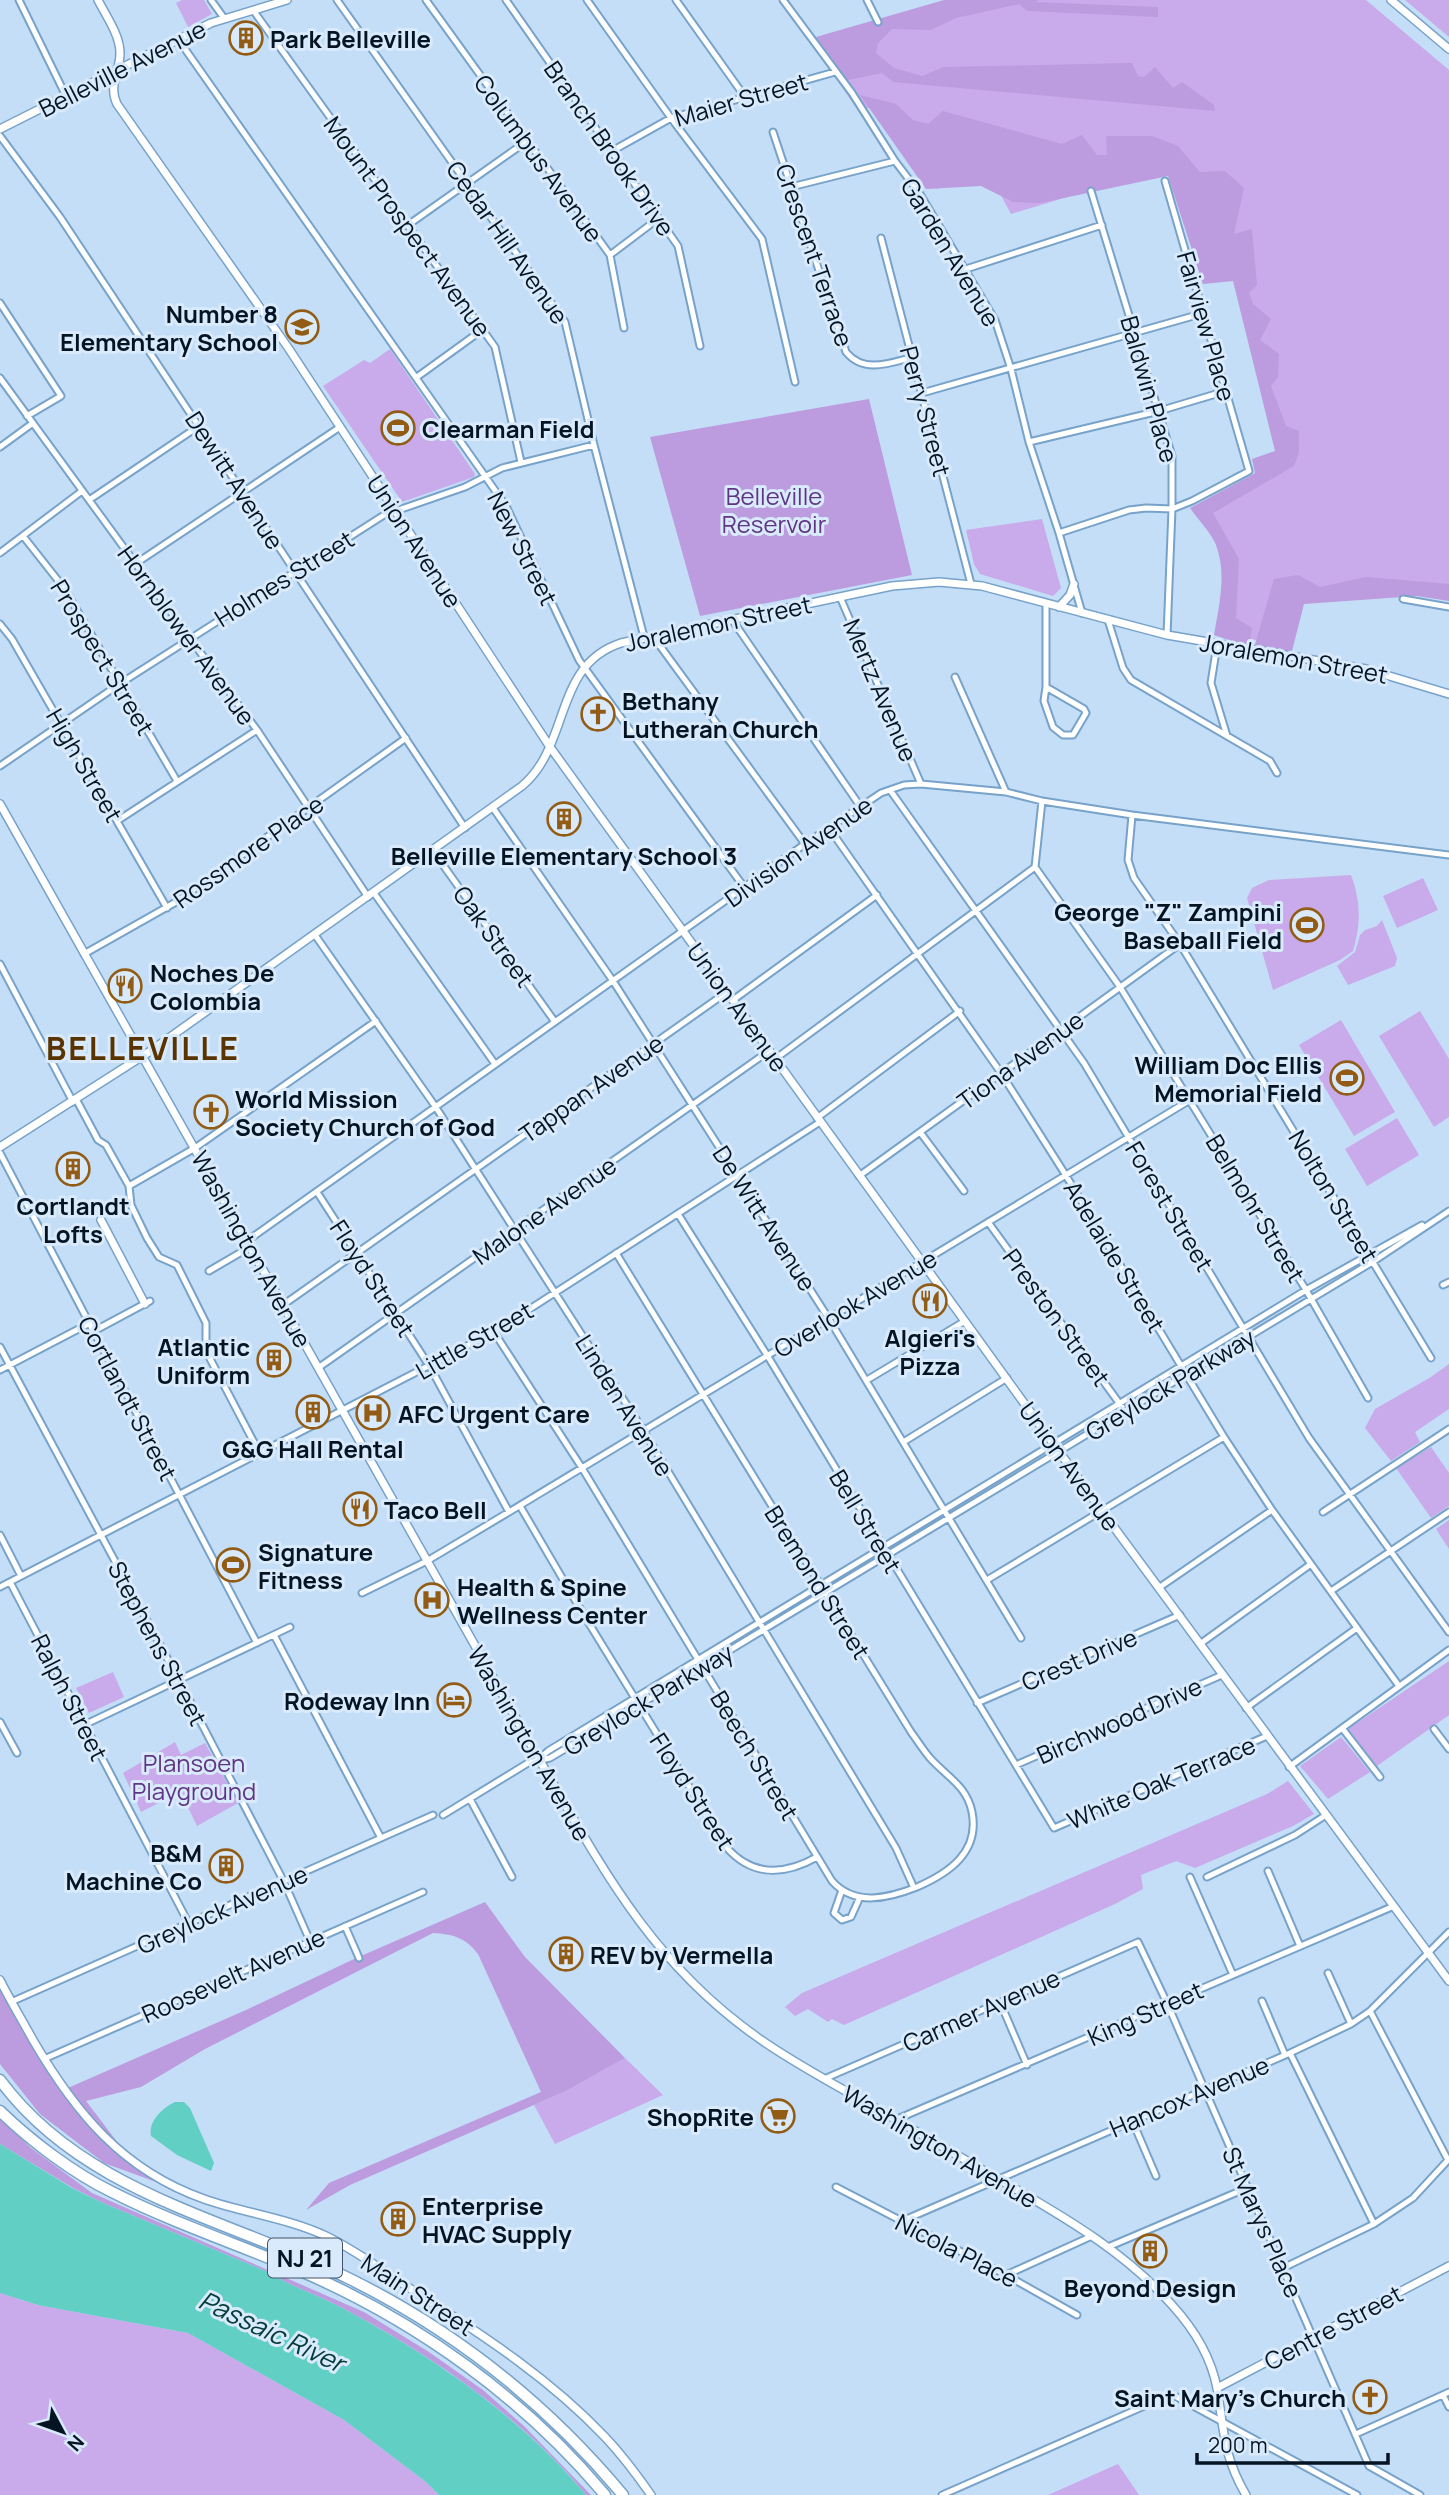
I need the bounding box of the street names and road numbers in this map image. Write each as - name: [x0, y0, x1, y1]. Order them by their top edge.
- street label: Belleville Avenue: [33, 12, 211, 124]
- street label: Branch Brook Drive: [537, 54, 683, 242]
- street label: Maier Street: [671, 64, 811, 134]
- street label: Columbus Avenue: [467, 68, 611, 248]
- street label: Mount Prospect Avenue: [317, 109, 499, 343]
- street label: Cedar Hill Avenue: [439, 154, 577, 330]
- street label: Crescent Terrace: [768, 159, 862, 351]
- street label: Garden Avenue: [894, 172, 1008, 332]
- street label: Fairview Place: [1170, 247, 1244, 405]
- street label: Baldwin Place: [1113, 312, 1187, 466]
- street label: Perry Street: [893, 342, 959, 480]
- street label: Dewitt Avenue: [178, 405, 292, 555]
- street label: Union Avenue: [360, 468, 470, 614]
- street label: New Street: [480, 485, 566, 611]
- street label: Holmes Street: [208, 522, 360, 634]
- street label: Hornblower Avenue: [111, 538, 263, 732]
- street label: Prospect Street: [44, 573, 162, 741]
- street label: Joralemon Street: [622, 587, 814, 659]
- street label: Mertz Avenue: [836, 614, 926, 766]
- street label: Joralemon Street: [1198, 625, 1390, 691]
- street label: High Street: [39, 702, 131, 828]
- street label: Rossmore Place: [166, 787, 330, 915]
- street label: Division Avenue: [718, 788, 878, 914]
- street label: Oak Street: [446, 879, 542, 993]
- street label: Union Avenue: [680, 936, 796, 1078]
- street label: Tiona Avenue: [950, 1003, 1090, 1117]
- street label: Tappan Avenue: [512, 1026, 670, 1150]
- street label: Nolton Street: [1281, 1124, 1387, 1268]
- street label: Belmohr Street: [1199, 1128, 1313, 1288]
- street label: Forest Street: [1118, 1135, 1222, 1277]
- street label: De Witt Avenue: [706, 1139, 824, 1297]
- street label: Washington Avenue: [184, 1145, 320, 1353]
- street label: Malone Avenue: [466, 1148, 622, 1272]
- street label: Adelaide Street: [1057, 1174, 1173, 1338]
- street label: Floyd Street: [323, 1213, 423, 1343]
- street label: Overlook Avenue: [767, 1241, 943, 1365]
- street label: Preston Street: [996, 1242, 1118, 1392]
- street label: Little Street: [409, 1293, 539, 1387]
- street label: Cortlandt Street: [71, 1310, 185, 1486]
- street label: Greylock Parkway: [1079, 1320, 1261, 1448]
- street label: Linden Avenue: [568, 1328, 682, 1482]
- street label: Union Avenue: [1012, 1395, 1128, 1537]
- street label: Bell Street: [822, 1463, 910, 1579]
- street label: Bremond Street: [758, 1499, 878, 1665]
- street label: Stephens Street: [101, 1555, 215, 1731]
- street label: Crest Drive: [1016, 1620, 1142, 1698]
- street label: Ralph Street: [24, 1628, 116, 1766]
- street label: Greylock Parkway: [557, 1635, 739, 1763]
- street label: Washington Avenue: [461, 1639, 599, 1847]
- street label: Birchwood Drive: [1031, 1669, 1207, 1771]
- street label: Beech Street: [703, 1684, 807, 1826]
- street label: Floyd Street: [643, 1726, 743, 1856]
- street label: White Oak Terrace: [1062, 1728, 1260, 1836]
- street label: Greylock Avenue: [131, 1857, 313, 1961]
- street label: Roosevelt Avenue: [136, 1920, 330, 2030]
- street label: Carmer Avenue: [897, 1961, 1065, 2059]
- street label: King Street: [1082, 1973, 1208, 2053]
- street label: Hancox Avenue: [1104, 2048, 1274, 2144]
- street label: Washington Avenue: [836, 2077, 1044, 2215]
- street label: St Marys Place: [1215, 2141, 1311, 2303]
- street label: Nicola Place: [890, 2205, 1024, 2295]
- road number: NJ 21: [268, 2238, 342, 2278]
- street label: Main Street: [355, 2245, 481, 2343]
- street label: Centre Street: [1258, 2277, 1408, 2377]

